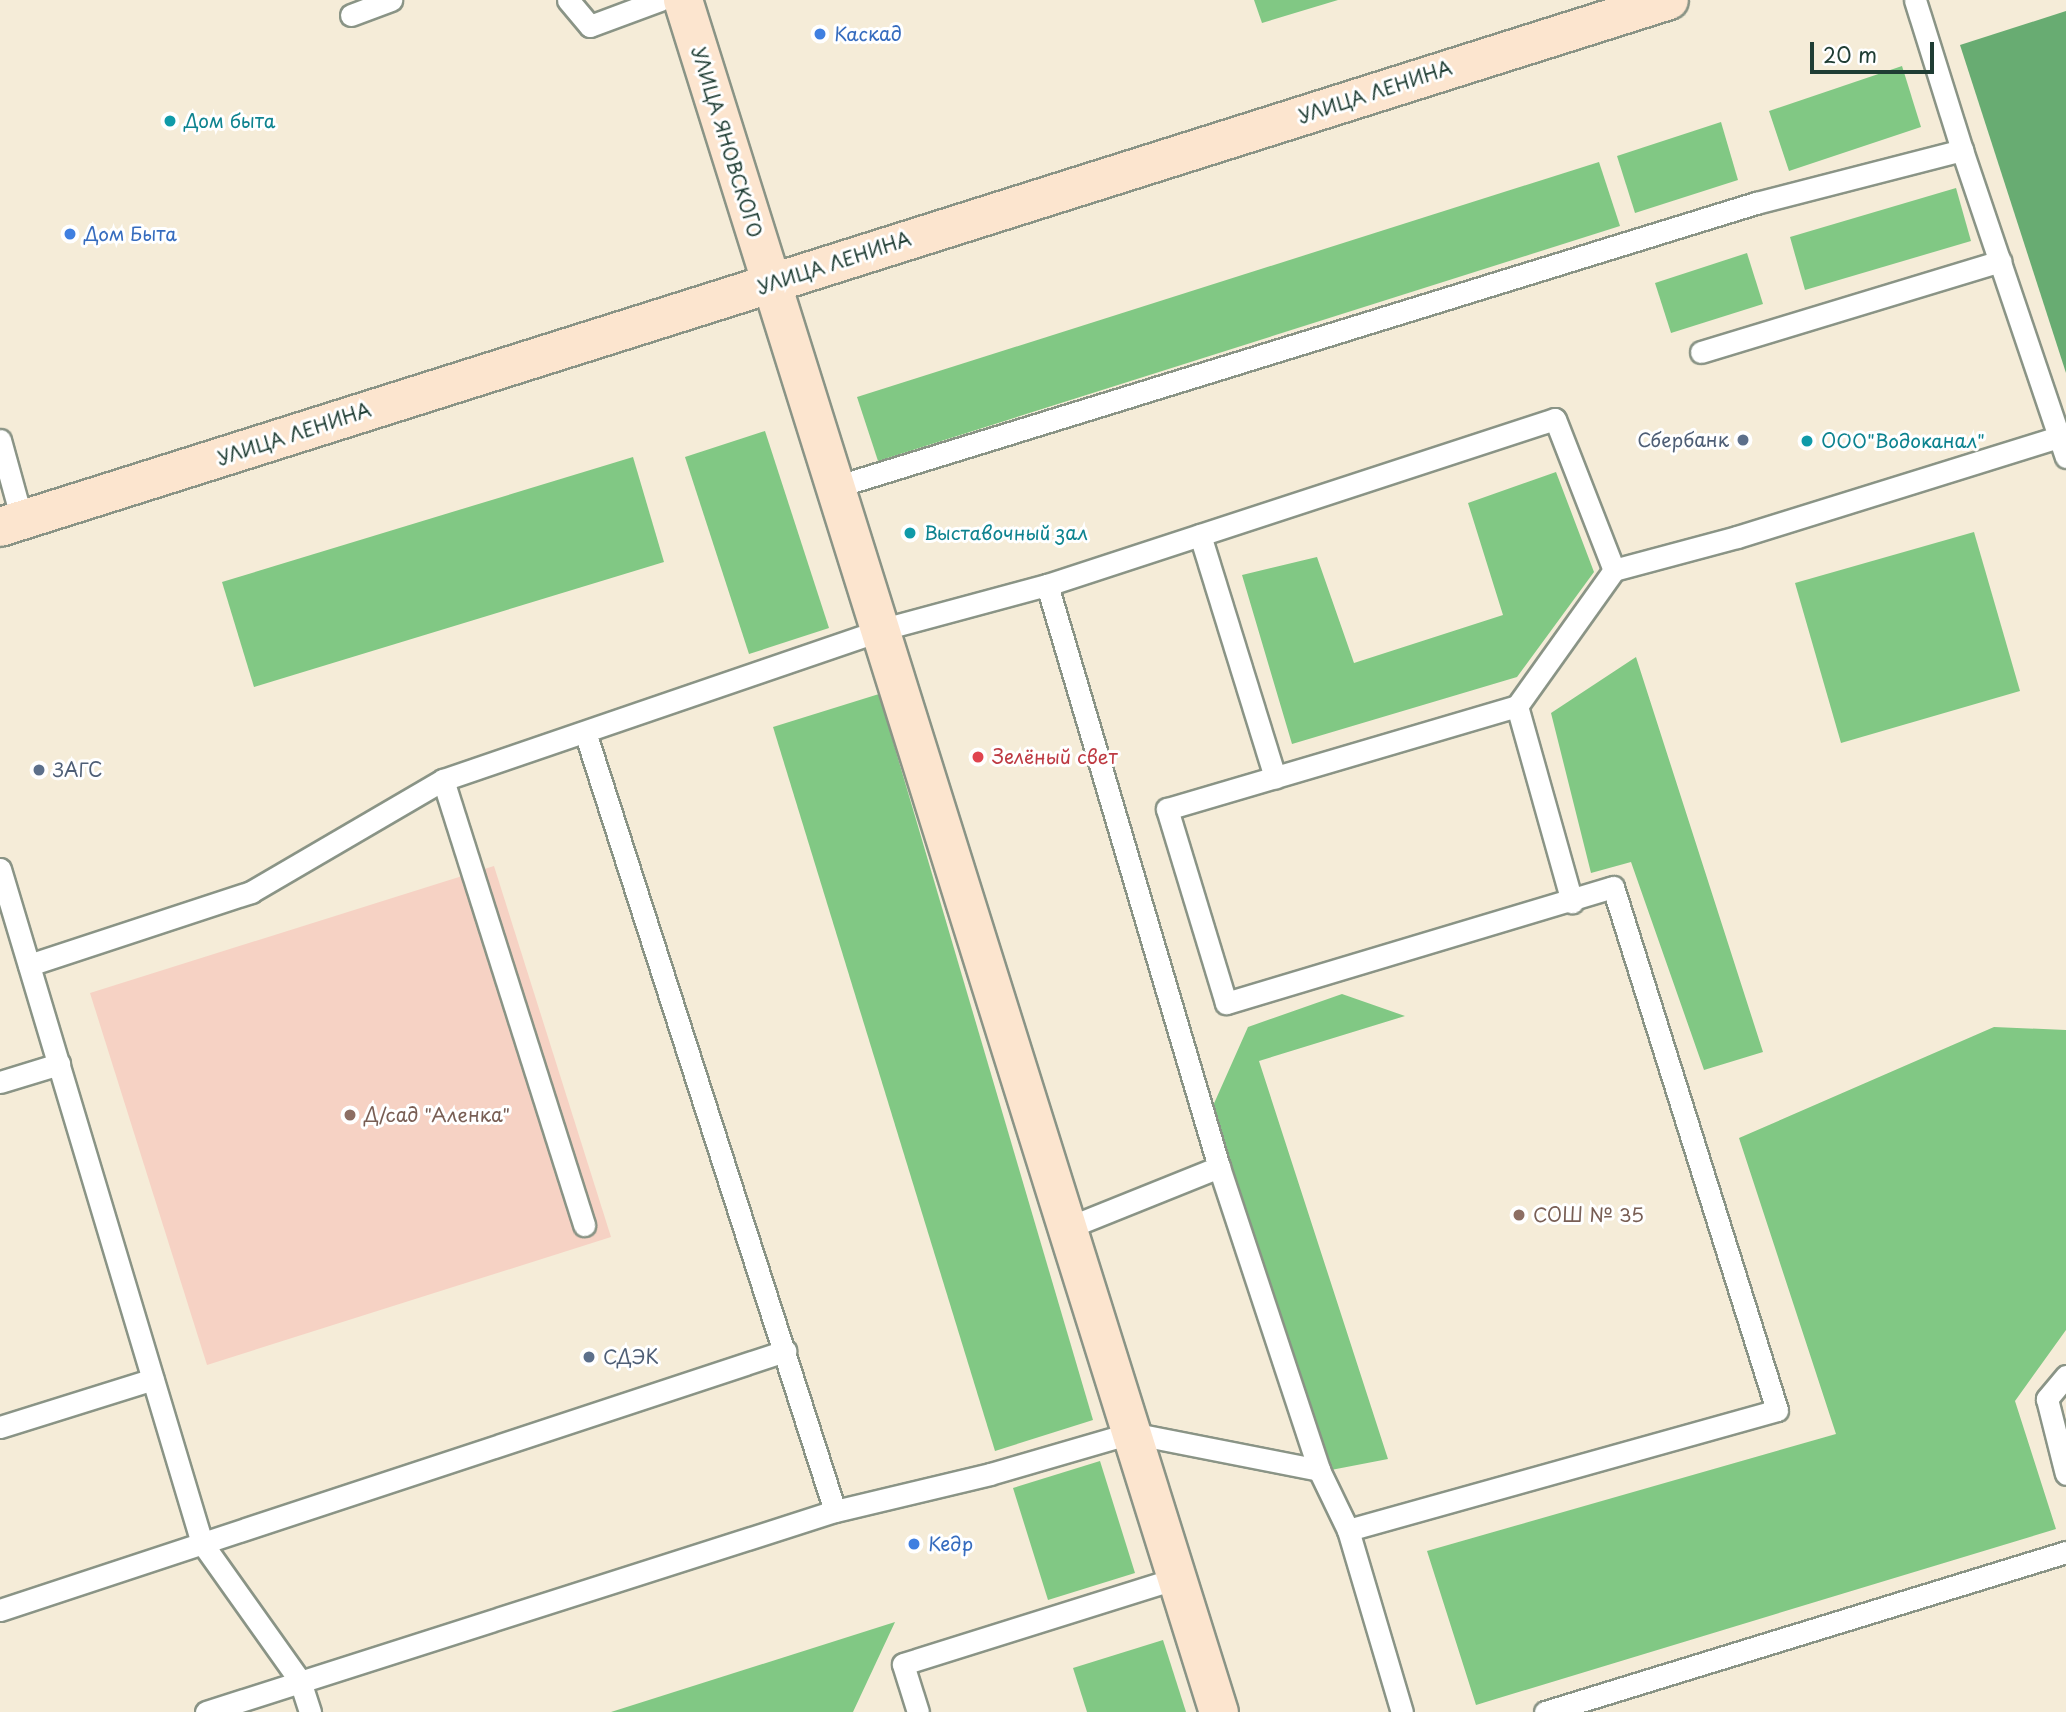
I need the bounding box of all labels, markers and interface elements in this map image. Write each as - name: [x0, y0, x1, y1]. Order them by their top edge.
- place label: Каскад: [834, 23, 902, 45]
- marker: Каскад: [812, 26, 828, 42]
- scale bar: [1814, 28, 1938, 72]
- text: 20 m: [1823, 38, 1877, 70]
- street label: УЛИЦА ЯНОВСКОГО: [687, 43, 767, 241]
- street label: УЛИЦА ЛЕНИНА: [1295, 56, 1455, 128]
- place label: Дом быта: [184, 110, 277, 132]
- marker: Дом быта: [162, 113, 178, 129]
- place label: Дом Быта: [84, 223, 178, 245]
- marker: Дом Быта: [62, 226, 78, 242]
- street label: УЛИЦА ЛЕНИНА: [754, 227, 914, 299]
- street label: УЛИЦА ЛЕНИНА: [214, 398, 374, 470]
- place label: Сбербанк: [1637, 429, 1729, 451]
- place label: ООО"Водоканал": [1821, 430, 1985, 452]
- marker: Сбербанк: [1735, 432, 1751, 448]
- marker: ООО"Водоканал": [1799, 433, 1815, 449]
- place label: Выставочный зал: [924, 522, 1089, 544]
- marker: Выставочный зал: [902, 525, 918, 541]
- place label: Зелёный свет: [992, 746, 1118, 768]
- marker: Зелёный свет: [970, 749, 986, 765]
- place label: ЗАГС: [53, 759, 103, 781]
- marker: ЗАГС: [31, 762, 47, 778]
- place label: Д/сад "Аленка": [364, 1104, 510, 1126]
- marker: Д/сад "Аленка": [342, 1107, 358, 1123]
- place label: СОШ № 35: [1533, 1204, 1643, 1226]
- marker: СОШ № 35: [1511, 1207, 1527, 1223]
- place label: СДЭК: [603, 1346, 659, 1368]
- marker: СДЭК: [581, 1349, 597, 1365]
- place label: Кедр: [928, 1533, 973, 1555]
- marker: Кедр: [906, 1536, 922, 1552]

